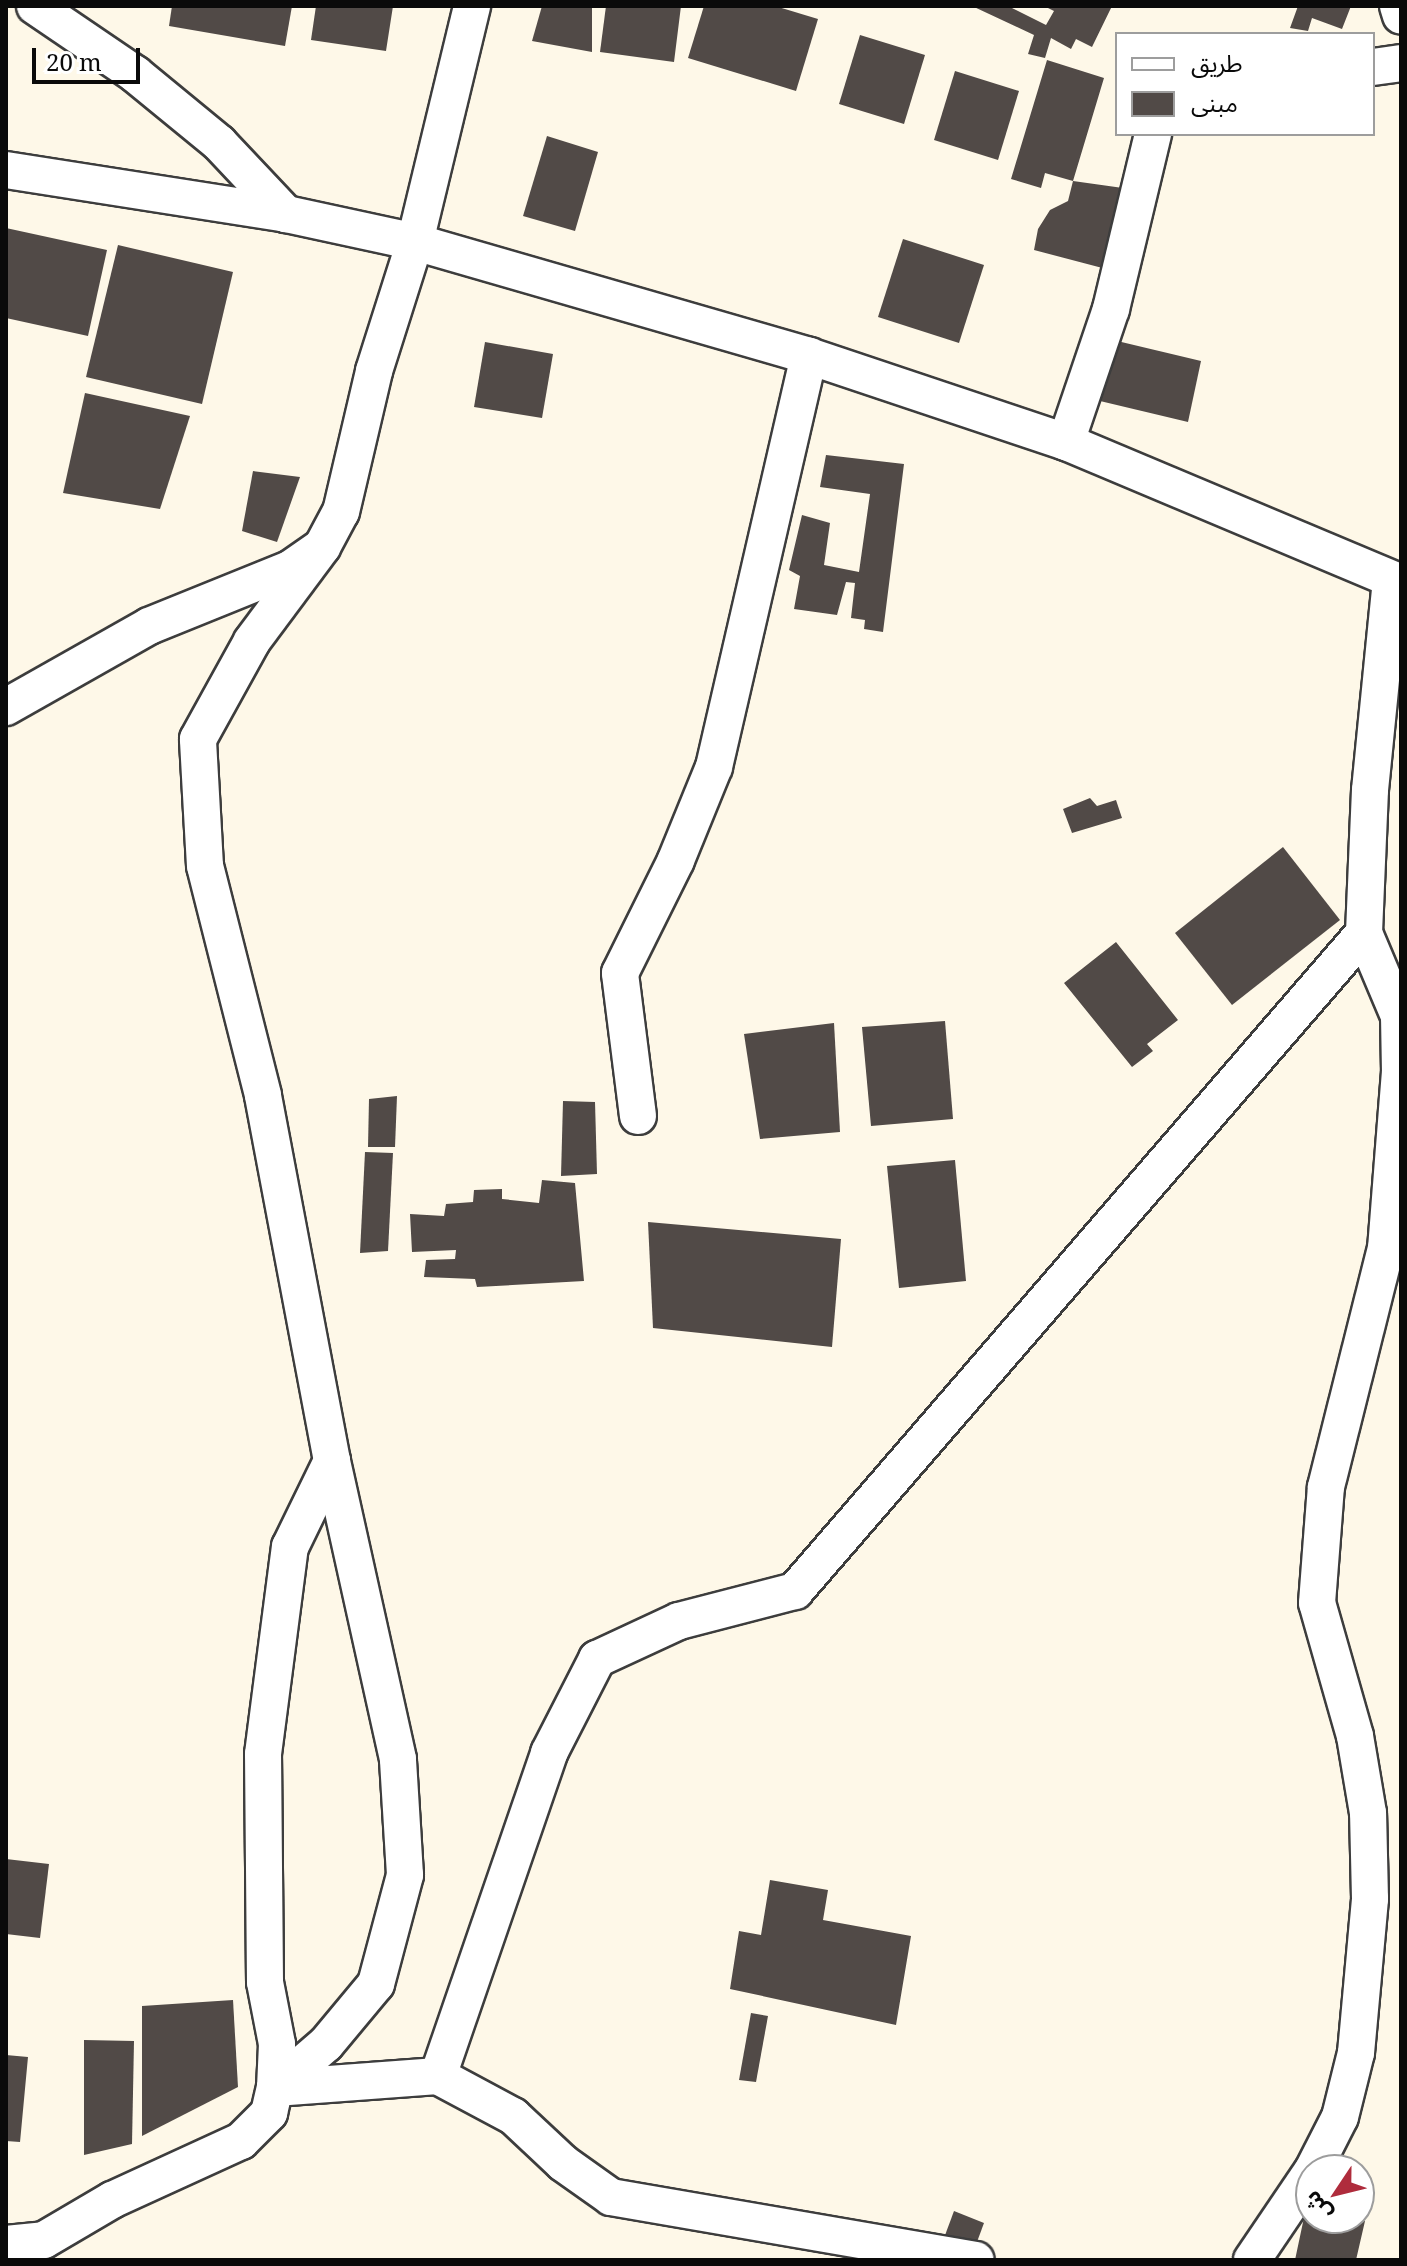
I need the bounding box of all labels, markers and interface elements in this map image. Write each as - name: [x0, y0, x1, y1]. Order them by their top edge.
- scale bar: [36, 32, 144, 82]
- legend: [1115, 32, 1375, 136]
- text: 20 m: [46, 45, 102, 78]
- text: طريق: [1191, 46, 1243, 79]
- text: مبنى: [1191, 86, 1238, 119]
- north arrow: [1295, 2154, 1375, 2234]
- text: ش: [1296, 2186, 1338, 2228]

